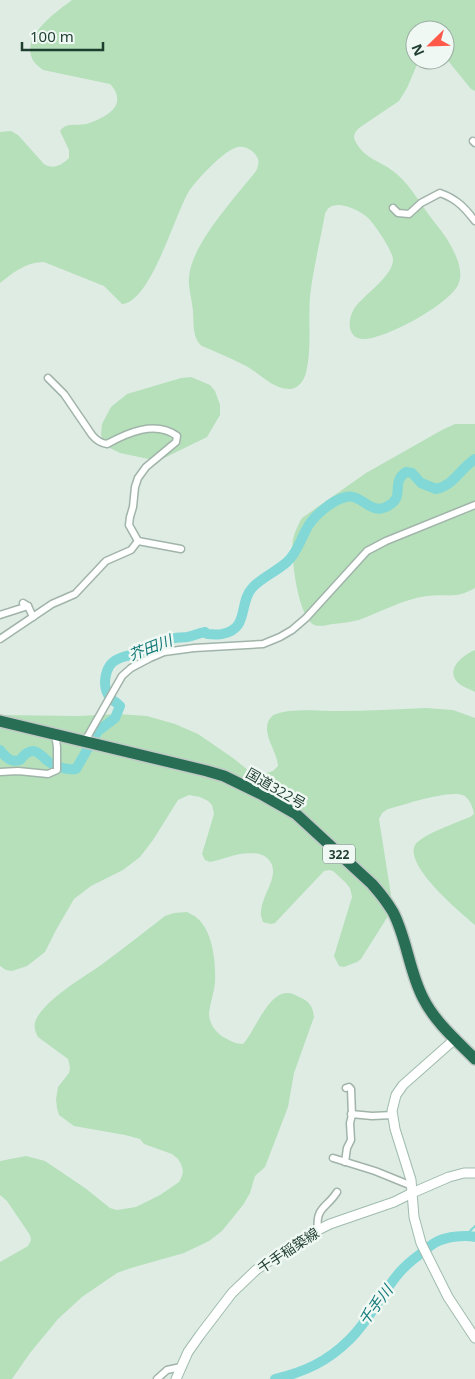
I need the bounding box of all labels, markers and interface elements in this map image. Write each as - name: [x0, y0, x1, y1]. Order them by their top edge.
- scale bar: [22, 20, 104, 52]
- north arrow: [405, 20, 455, 70]
- text: 100 m: [30, 26, 74, 46]
- text: N: [407, 41, 429, 59]
- water label: 芥田川: [125, 629, 176, 664]
- street label: 国道322号: [243, 763, 309, 813]
- road number: 322: [323, 844, 355, 864]
- street label: 千手稲築線: [253, 1223, 323, 1277]
- water label: 千手川: [353, 1279, 398, 1329]

